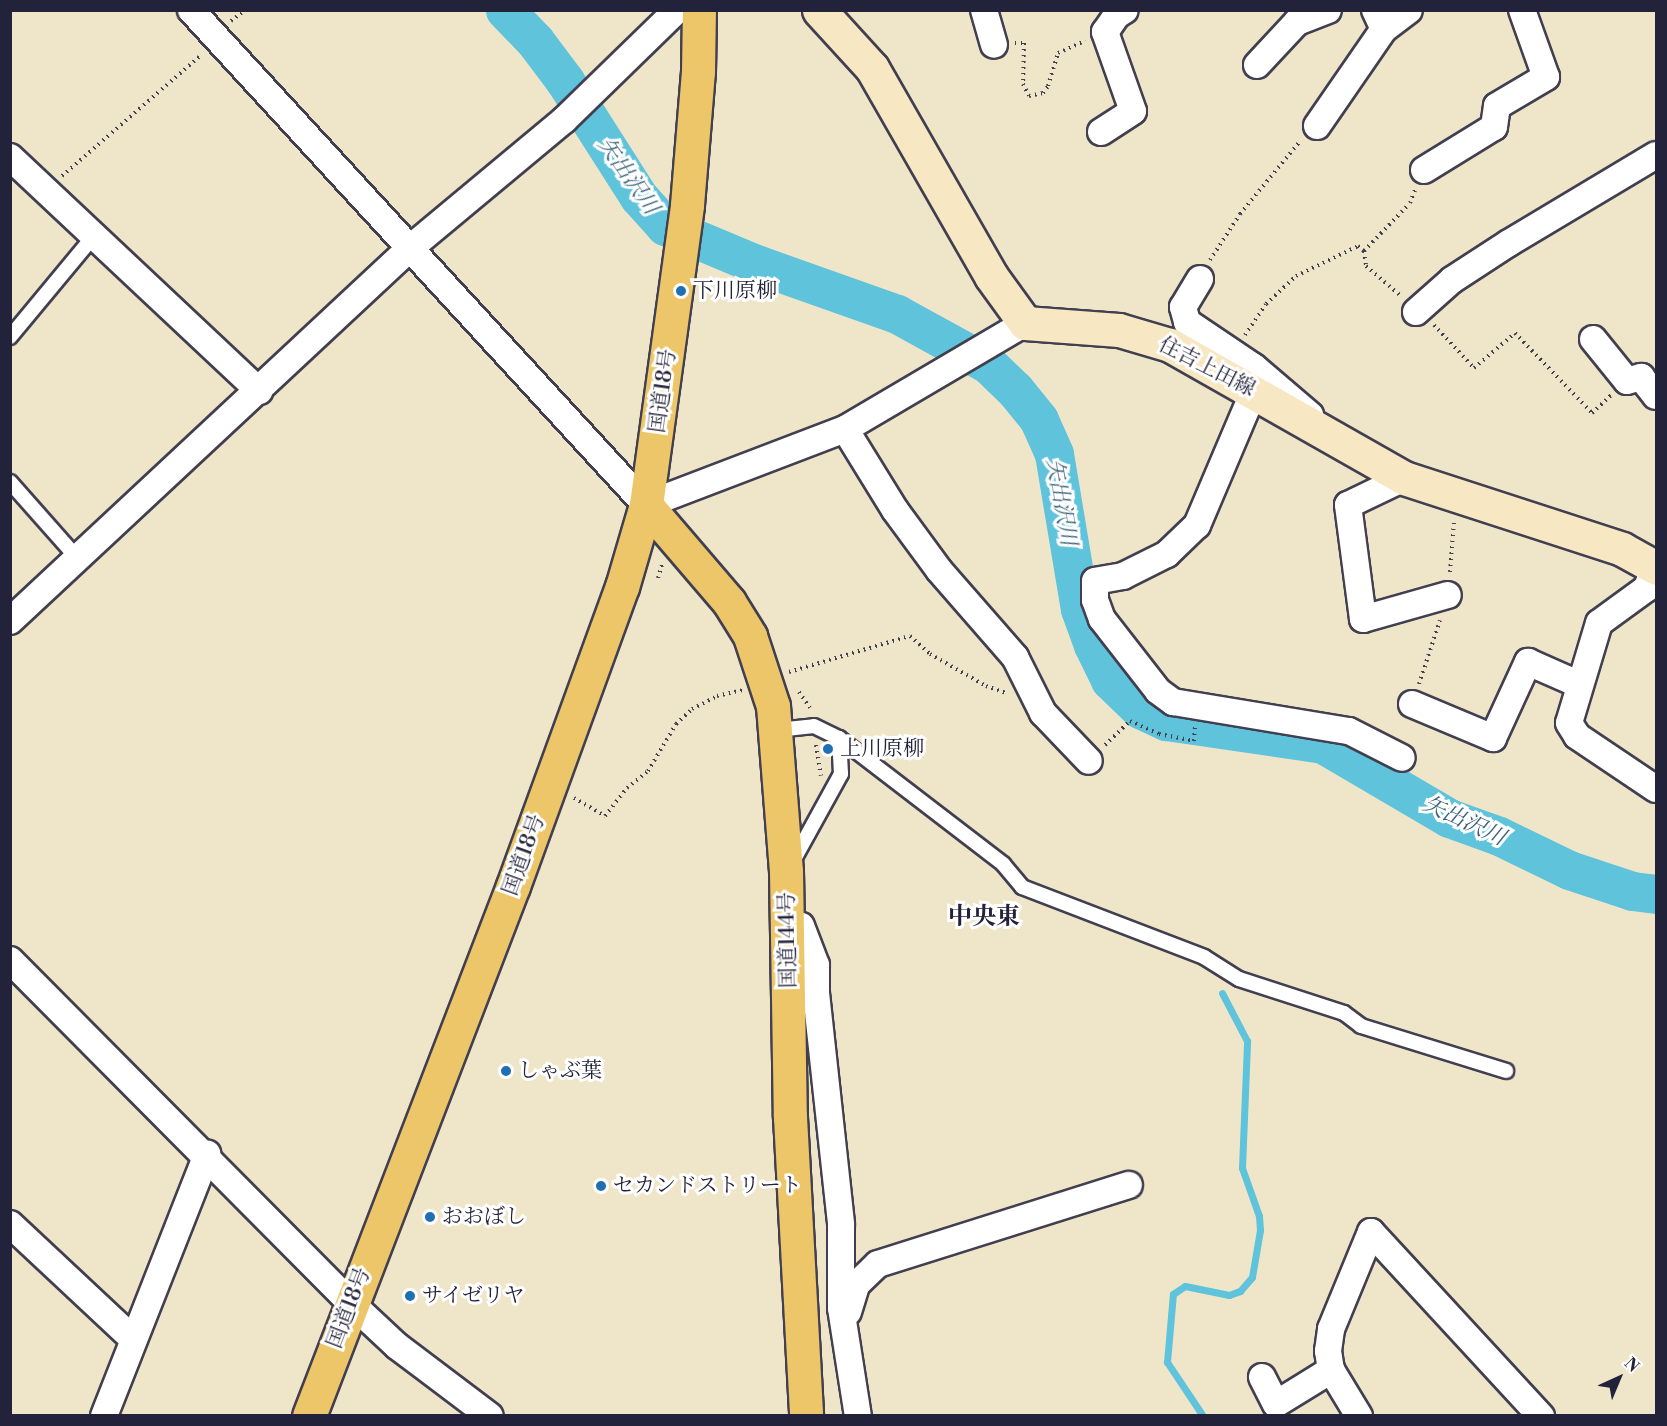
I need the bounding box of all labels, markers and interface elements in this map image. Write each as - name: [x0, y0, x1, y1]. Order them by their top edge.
- water label: 矢出沢川: [592, 132, 664, 220]
- place label: 下川原柳: [693, 278, 777, 304]
- marker: 下川原柳: [674, 284, 688, 298]
- street label: 住吉上田線: [1155, 332, 1259, 402]
- street label: 国道18号: [645, 347, 681, 435]
- water label: 矢出沢川: [1040, 456, 1082, 548]
- place label: 上川原柳: [840, 736, 924, 762]
- marker: 上川原柳: [821, 742, 835, 756]
- water label: 矢出沢川: [1419, 790, 1509, 852]
- street label: 国道18号: [498, 811, 550, 899]
- street label: 国道144号: [775, 891, 801, 989]
- district label: 中央東: [948, 904, 1020, 932]
- place label: しゃぶ葉: [518, 1058, 602, 1084]
- marker: しゃぶ葉: [499, 1064, 513, 1078]
- place label: セカンドストリート: [613, 1173, 802, 1199]
- marker: セカンドストリート: [594, 1179, 608, 1193]
- place label: おおぼし: [442, 1204, 526, 1230]
- marker: おおぼし: [423, 1210, 437, 1224]
- street label: 国道18号: [322, 1264, 376, 1352]
- place label: サイゼリヤ: [422, 1283, 527, 1309]
- marker: サイゼリヤ: [403, 1289, 417, 1303]
- north arrow: [1589, 1348, 1649, 1408]
- text: N: [1620, 1353, 1643, 1377]

